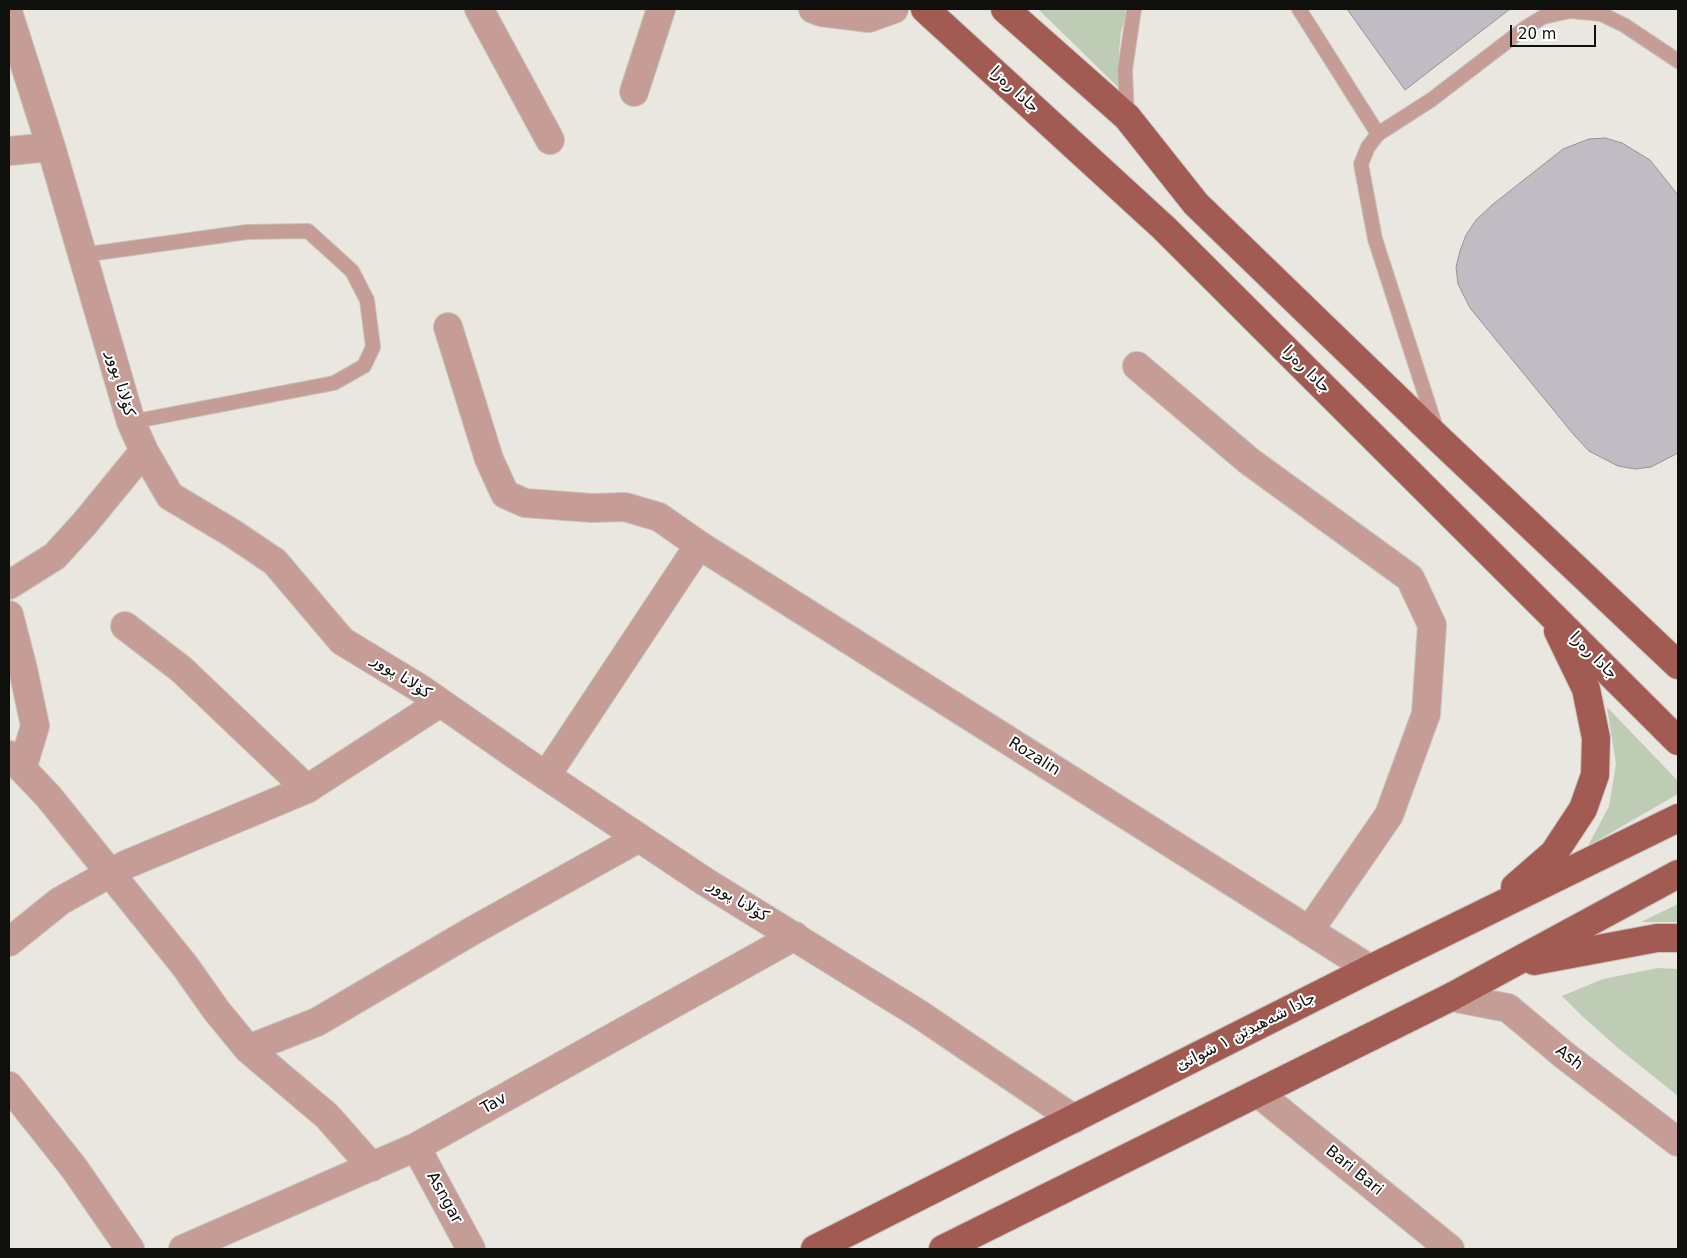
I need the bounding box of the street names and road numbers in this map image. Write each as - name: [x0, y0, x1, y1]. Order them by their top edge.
- street label: جادا ره‌زا: [986, 63, 1042, 117]
- street label: جادا ره‌زا: [1278, 342, 1334, 398]
- street label: کۆلانا پوور: [101, 349, 139, 419]
- street label: جادا ره‌زا: [1565, 628, 1621, 684]
- street label: کۆلانا پوور: [367, 651, 435, 703]
- street label: Rozalin: [1005, 734, 1063, 780]
- street label: کۆلانا پوور: [704, 875, 772, 927]
- street label: جادا شەهیدێن ١ شواتێ: [1173, 988, 1319, 1076]
- street label: Ash: [1551, 1041, 1587, 1075]
- street label: Tav: [478, 1089, 510, 1119]
- street label: Bari Bari: [1321, 1142, 1387, 1200]
- street label: Asngar: [422, 1169, 466, 1227]

